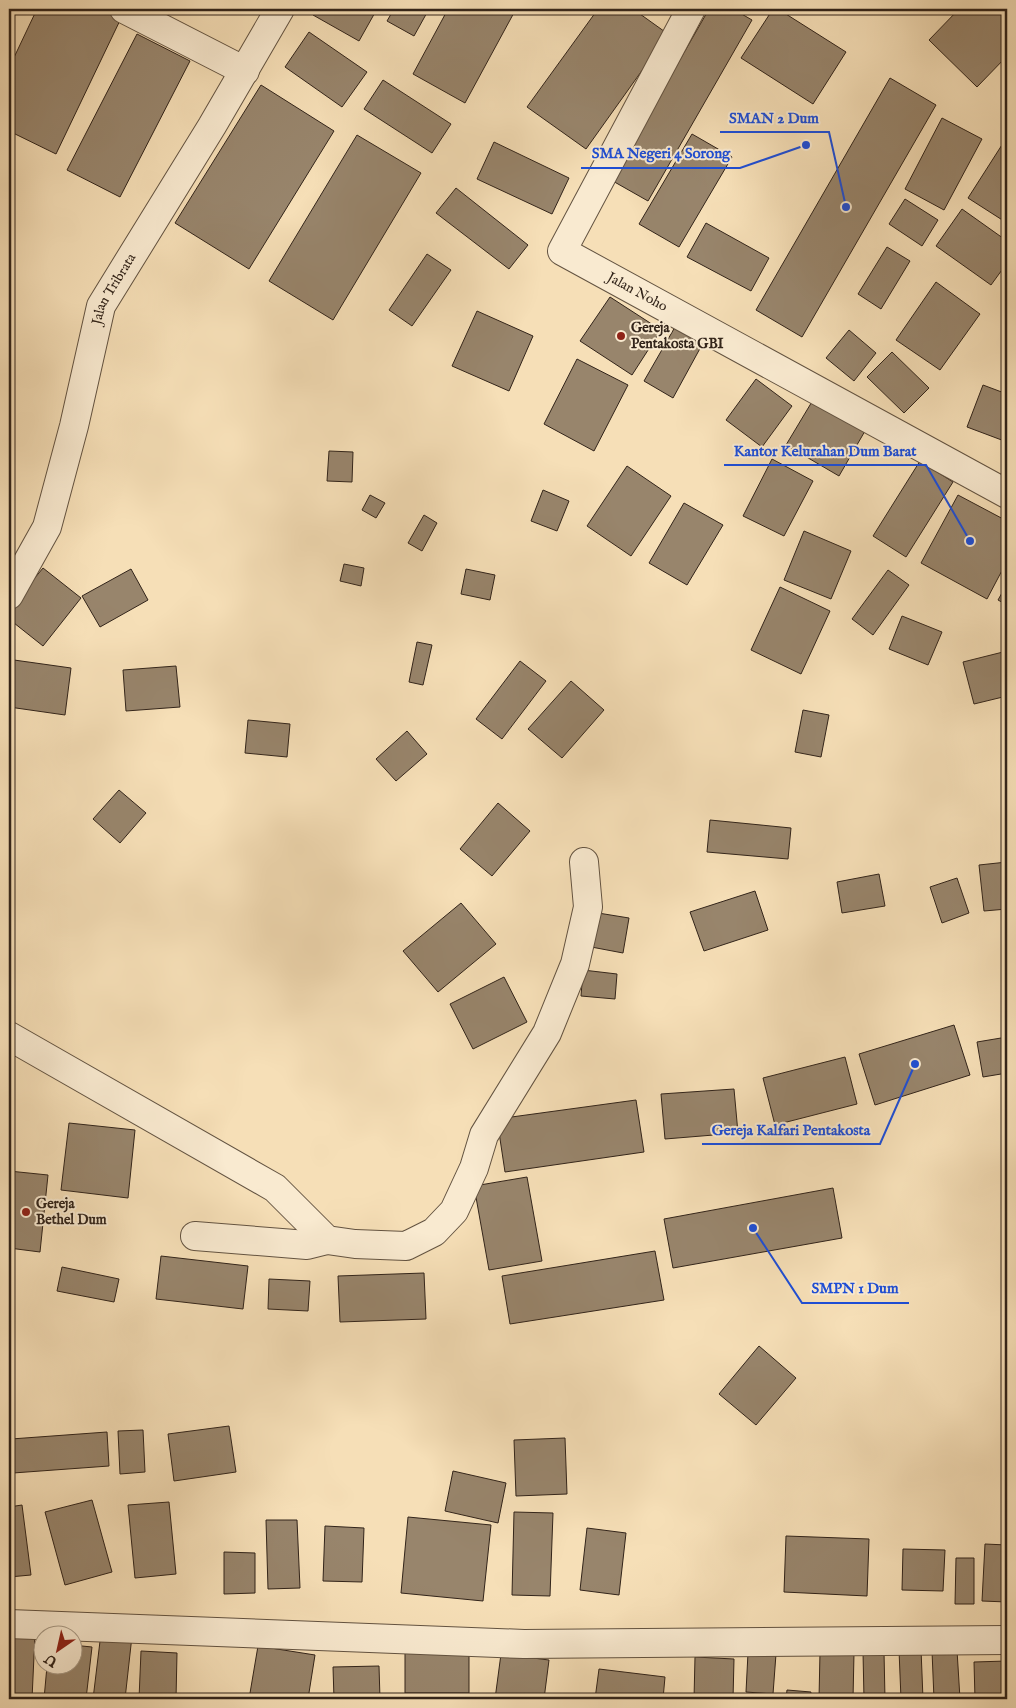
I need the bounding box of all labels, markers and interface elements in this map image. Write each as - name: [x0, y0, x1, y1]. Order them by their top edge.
- callout: SMAN 2 Dum: [720, 102, 829, 132]
- text: SMAN 2 Dum: [729, 109, 819, 128]
- callout: SMA Negeri 4 Sorong: [581, 138, 740, 168]
- text: SMA Negeri 4 Sorong: [592, 144, 731, 163]
- street label: Jalan Tribrata: [88, 249, 141, 329]
- street label: Jalan Noho: [602, 267, 671, 316]
- place label: Gereja Pentakosta GBI: [631, 319, 724, 353]
- marker: Gereja Pentakosta GBI: [615, 330, 627, 342]
- callout: Kantor Kelurahan Dum Barat: [724, 435, 926, 465]
- text: Kantor Kelurahan Dum Barat: [734, 442, 917, 461]
- callout: Gereja Kalfari Pentakosta: [702, 1114, 880, 1144]
- text: Gereja Kalfari Pentakosta: [712, 1121, 871, 1140]
- place label: Gereja Bethel Dum: [36, 1195, 107, 1229]
- marker: Gereja Bethel Dum: [20, 1206, 32, 1218]
- callout: SMPN 1 Dum: [802, 1273, 909, 1303]
- text: SMPN 1 Dum: [812, 1279, 899, 1298]
- north arrow: [32, 1626, 82, 1676]
- text: U: [40, 1649, 62, 1671]

